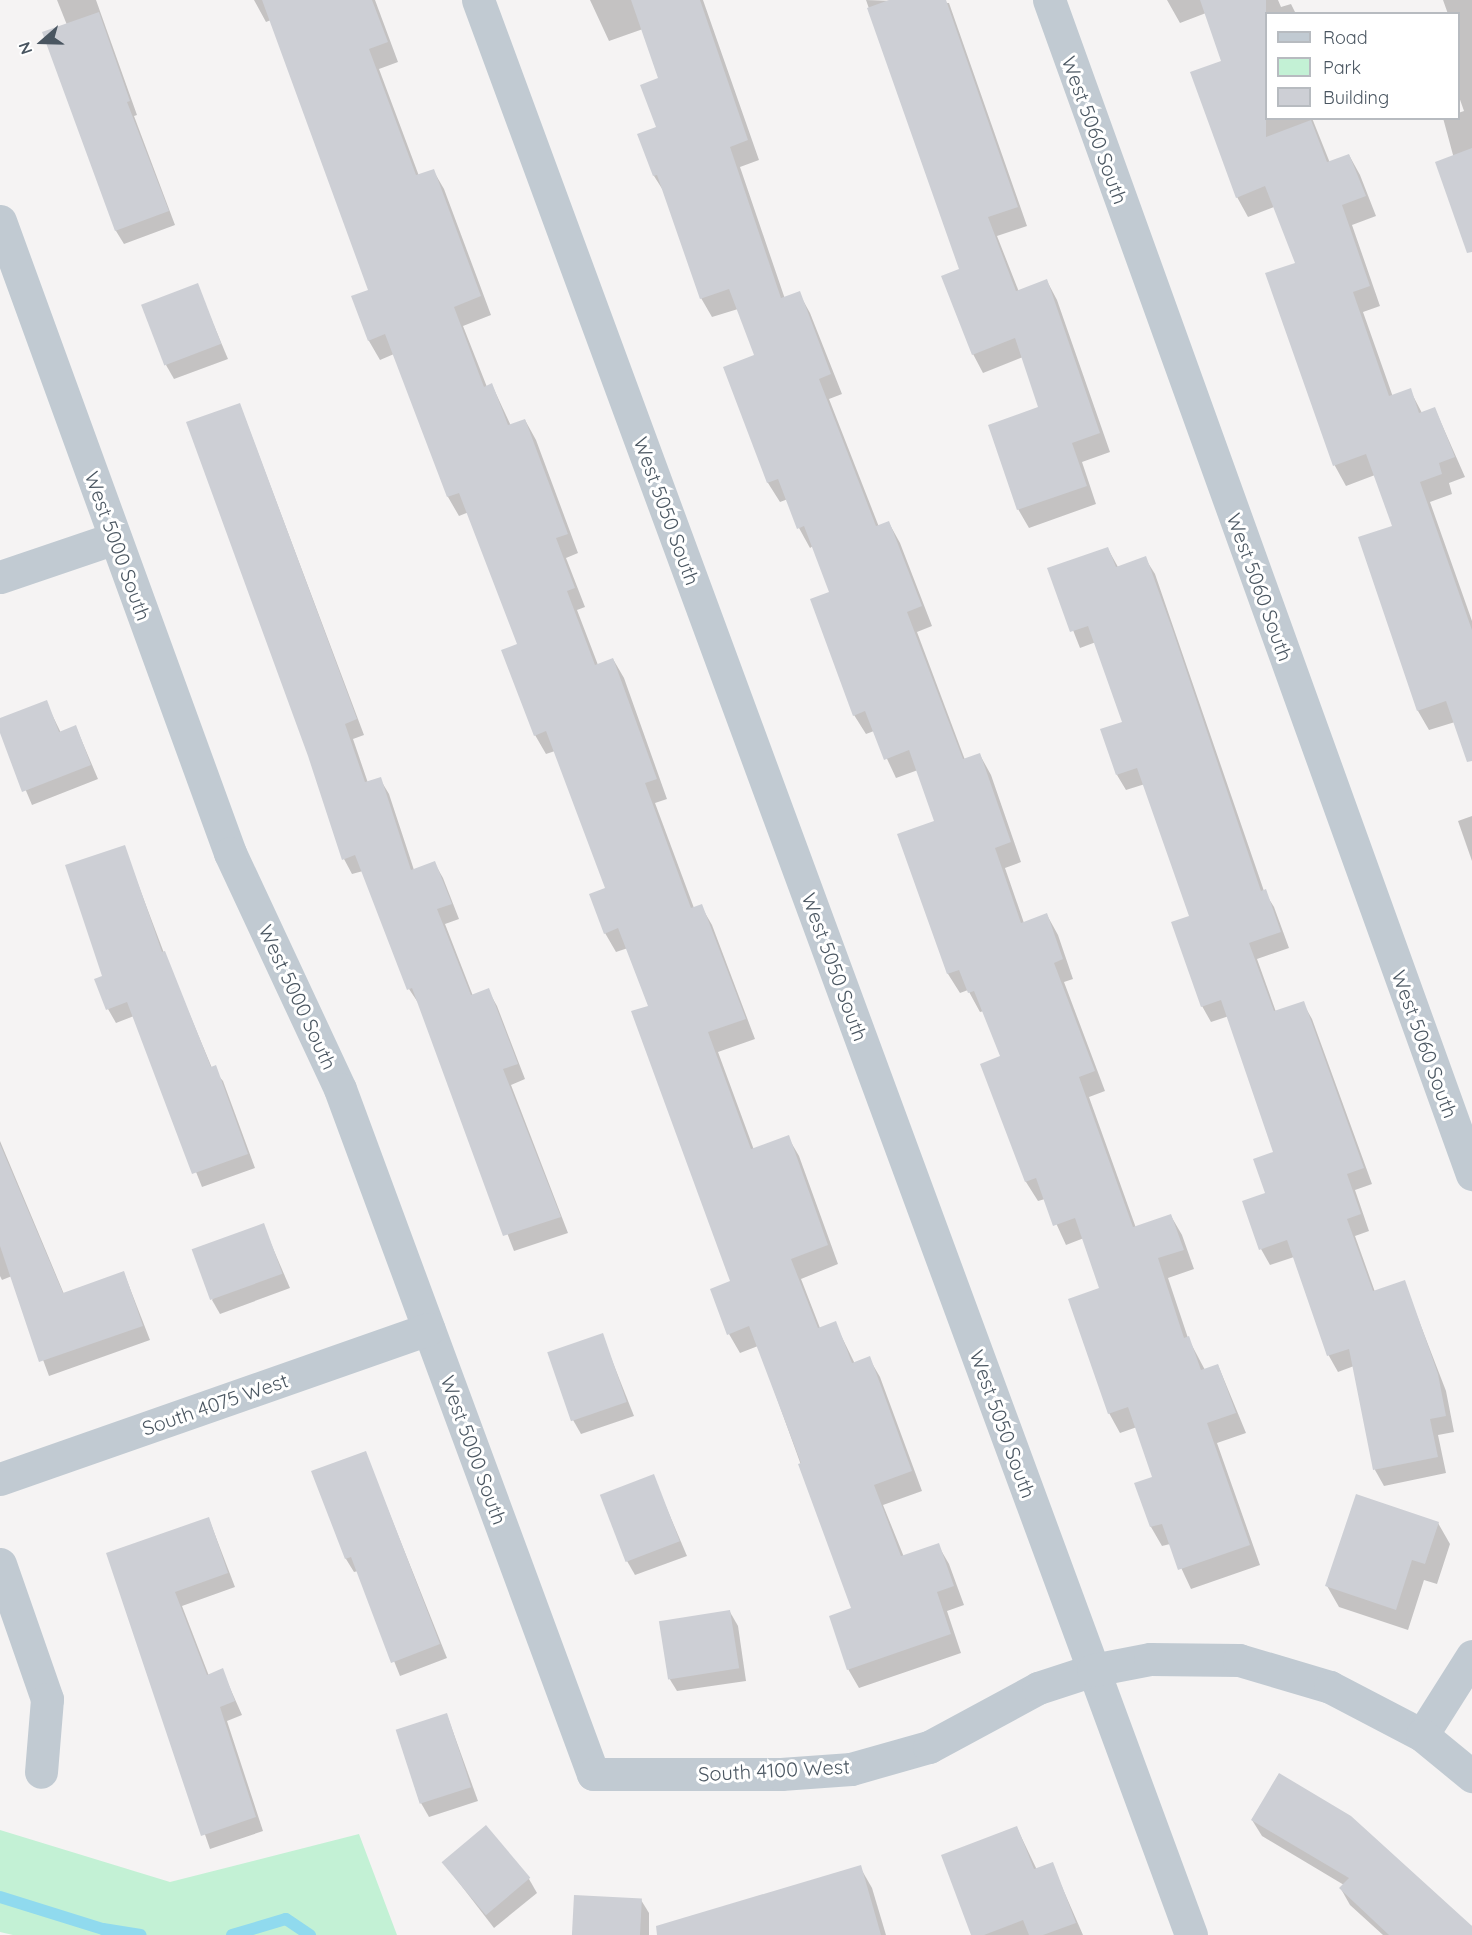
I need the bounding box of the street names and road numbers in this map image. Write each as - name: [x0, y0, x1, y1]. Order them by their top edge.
- street label: West 5060 South: [1057, 53, 1133, 207]
- street label: West 5050 South: [629, 434, 705, 588]
- street label: West 5000 South: [80, 468, 156, 624]
- street label: West 5060 South: [1222, 510, 1298, 664]
- street label: West 5050 South: [797, 890, 873, 1044]
- street label: West 5000 South: [254, 921, 342, 1073]
- street label: West 5060 South: [1387, 967, 1463, 1121]
- street label: West 5050 South: [965, 1347, 1041, 1501]
- street label: South 4075 West: [139, 1368, 291, 1440]
- street label: West 5000 South: [436, 1372, 512, 1528]
- street label: South 4100 West: [698, 1754, 850, 1786]

